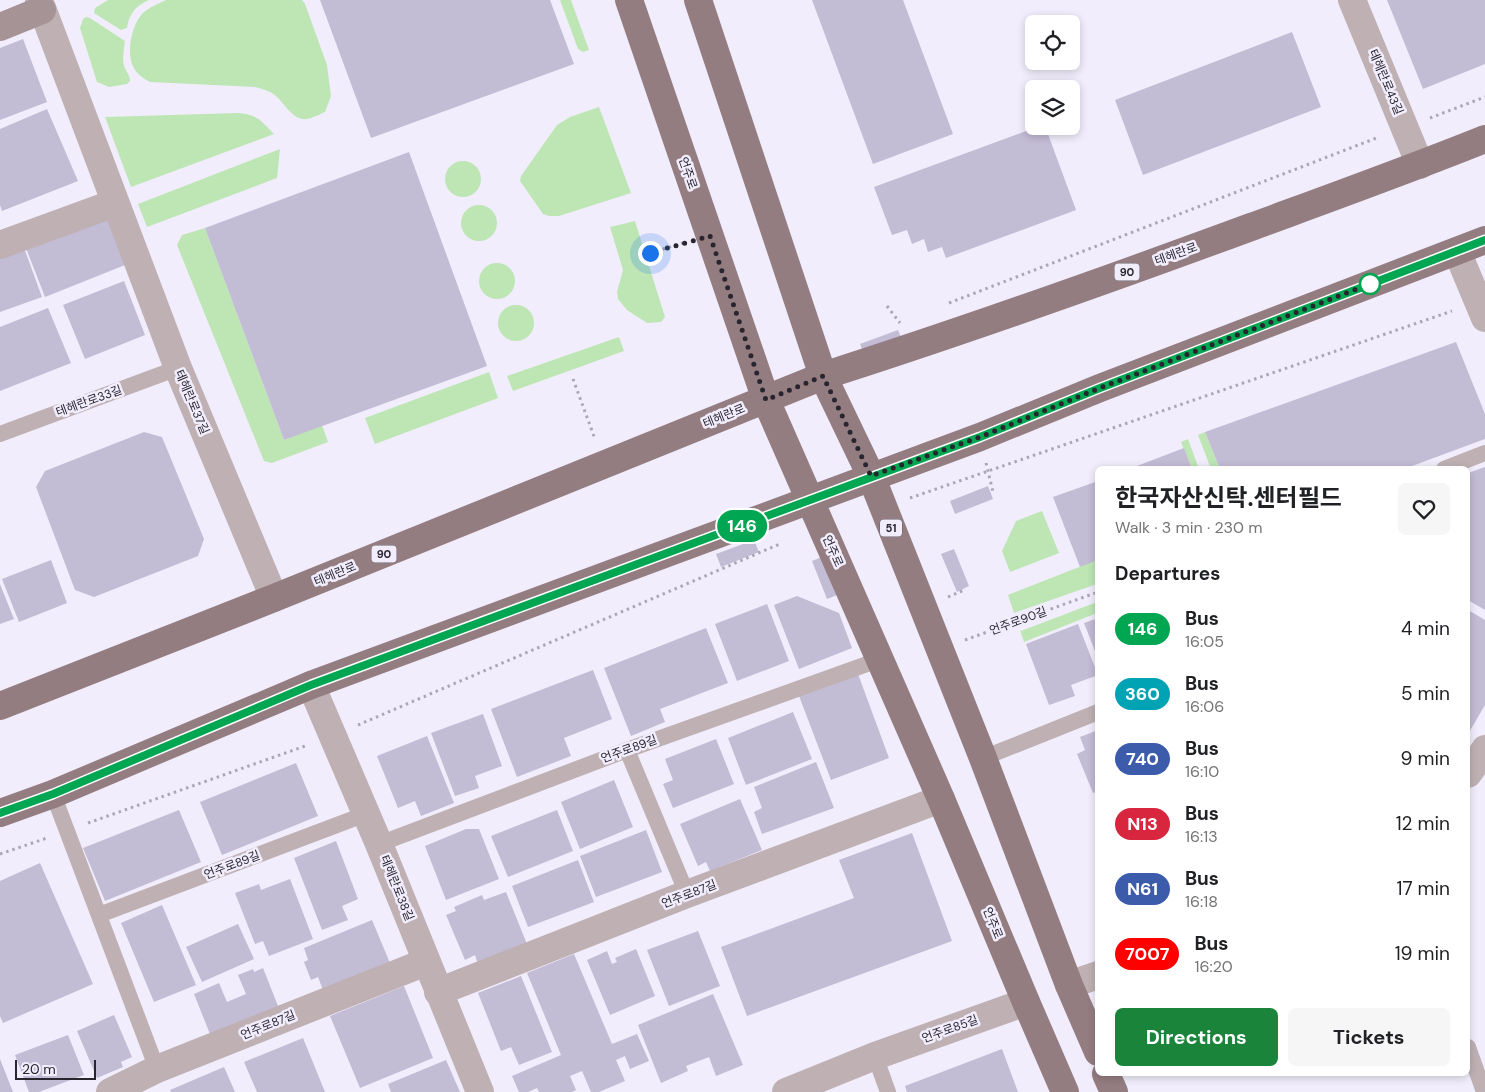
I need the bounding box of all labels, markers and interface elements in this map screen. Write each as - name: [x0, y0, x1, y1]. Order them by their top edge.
- map controls: [1025, 15, 1080, 135]
- button: locate: [1025, 15, 1080, 70]
- street label: 테헤란로43길: [1365, 47, 1407, 117]
- button: layers: [1025, 80, 1080, 135]
- street label: 언주로: [675, 155, 701, 191]
- street label: 테헤란로: [1153, 239, 1199, 269]
- your location: [638, 241, 663, 266]
- road number: 90: [1114, 264, 1140, 280]
- unlabelled marker: [1359, 273, 1381, 295]
- street label: 테헤란로37길: [171, 367, 213, 437]
- street label: 테헤란로33길: [54, 382, 124, 420]
- street label: 테헤란로: [701, 400, 747, 432]
- text: 한국자산신탁.센터필드: [1115, 482, 1342, 513]
- button: heart: [1398, 483, 1450, 535]
- line badge: 146: [713, 510, 771, 542]
- text: 146: [727, 514, 757, 538]
- text: Walk · 3 min · 230 m: [1115, 517, 1263, 538]
- road number: 51: [880, 520, 902, 536]
- street label: 언주로: [819, 533, 847, 569]
- road number: 90: [372, 546, 396, 562]
- street label: 테헤란로: [312, 558, 358, 590]
- text: Departures: [1115, 561, 1220, 586]
- street label: 언주로90길: [987, 603, 1049, 639]
- text: Bus: [1185, 606, 1219, 631]
- text: 4 min: [1401, 616, 1450, 641]
- text: 146: [1128, 617, 1157, 641]
- text: 16:05: [1185, 631, 1224, 652]
- text: Bus: [1185, 671, 1219, 696]
- text: 5 min: [1401, 681, 1450, 706]
- text: 360: [1125, 682, 1160, 706]
- text: 16:06: [1185, 696, 1224, 717]
- street label: 언주로89길: [599, 731, 659, 767]
- text: Bus: [1185, 736, 1219, 761]
- text: 9 min: [1401, 746, 1450, 771]
- text: 740: [1126, 747, 1159, 771]
- text: 16:10: [1185, 761, 1219, 782]
- text: Bus: [1185, 801, 1219, 826]
- text: 12 min: [1396, 811, 1450, 836]
- text: N13: [1127, 812, 1158, 836]
- text: 16:13: [1185, 826, 1218, 847]
- street label: 언주로89길: [202, 847, 262, 883]
- street label: 테헤란로38길: [377, 853, 417, 923]
- text: Bus: [1185, 866, 1219, 891]
- street label: 언주로87길: [659, 876, 719, 912]
- text: 17 min: [1396, 876, 1450, 901]
- text: N61: [1127, 877, 1158, 901]
- text: 16:18: [1185, 891, 1218, 912]
- street label: 언주로: [979, 905, 1007, 941]
- text: Bus: [1194, 931, 1228, 956]
- text: 19 min: [1395, 941, 1450, 966]
- text: 7007: [1125, 942, 1169, 966]
- text: 16:20: [1194, 956, 1233, 977]
- street label: 언주로87길: [238, 1007, 298, 1043]
- button: Directions: [1115, 1008, 1278, 1066]
- button: Tickets: [1288, 1008, 1450, 1066]
- street label: 언주로85길: [920, 1011, 980, 1047]
- scale bar: [15, 1057, 96, 1080]
- text: 20 m: [22, 1060, 56, 1078]

